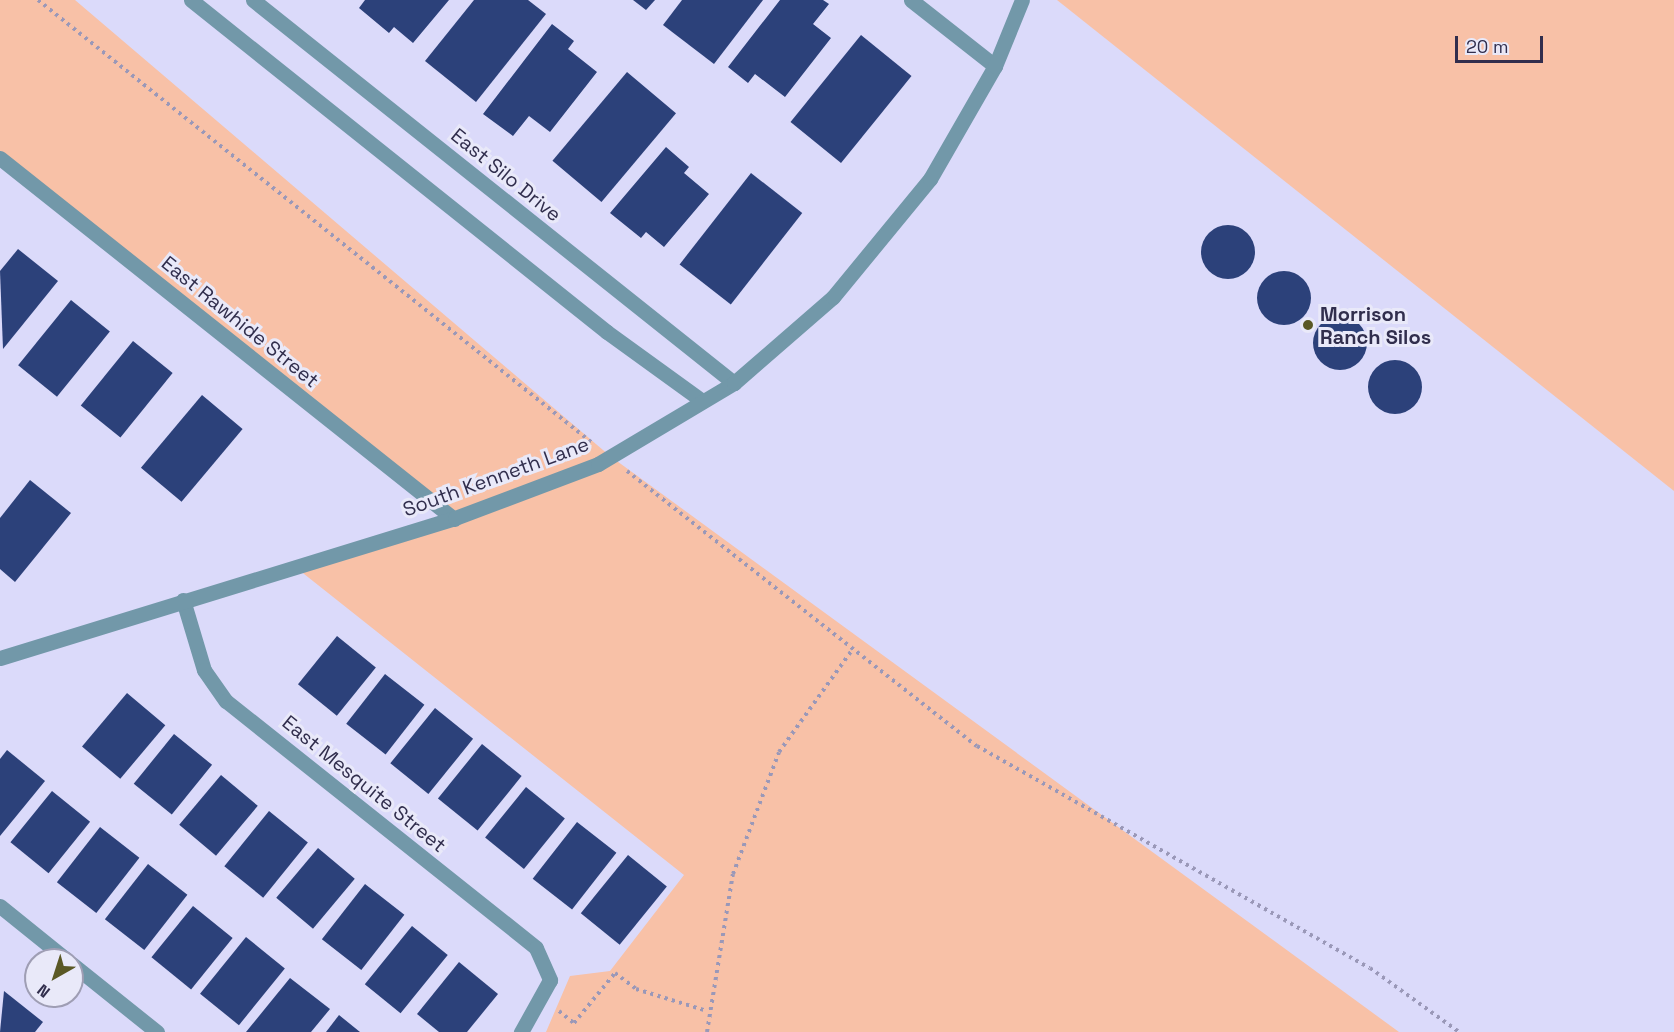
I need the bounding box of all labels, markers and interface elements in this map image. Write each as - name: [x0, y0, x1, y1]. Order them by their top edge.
- scale bar: [1458, 24, 1546, 62]
- text: 20 m: [1466, 35, 1509, 58]
- street label: East Silo Drive: [446, 123, 566, 227]
- street label: East Rawhide Street: [157, 251, 323, 393]
- place label: Morrison Ranch Silos: [1320, 302, 1431, 349]
- marker: Morrison Ranch Silos: [1301, 318, 1315, 332]
- street label: South Kenneth Lane: [400, 432, 592, 522]
- street label: East Mesquite Street: [277, 710, 451, 858]
- north arrow: [24, 948, 84, 1008]
- text: N: [33, 979, 54, 1002]

